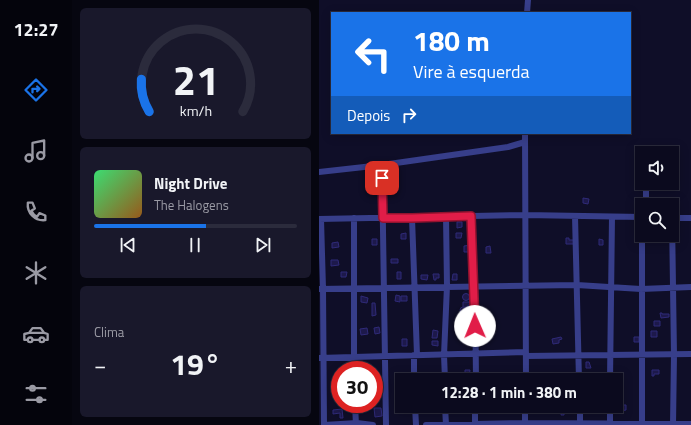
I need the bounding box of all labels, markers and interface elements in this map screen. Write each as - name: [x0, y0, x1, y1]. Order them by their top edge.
- text: 12:27: [14, 16, 58, 43]
- text: 180 m: [413, 19, 490, 62]
- icon: left: [347, 28, 399, 80]
- text: 21: [172, 47, 219, 110]
- text: Vire à esquerda: [413, 58, 530, 85]
- icon: directions: [22, 76, 50, 104]
- text: km/h: [179, 99, 212, 121]
- text: Depois: [347, 104, 390, 127]
- icon: right: [398, 104, 420, 126]
- icon: music: [22, 137, 50, 165]
- map controls: [635, 146, 679, 242]
- button: sound: [635, 146, 679, 190]
- pin: [365, 161, 399, 195]
- icon: arrive: [371, 167, 393, 189]
- text: Night Drive: [154, 172, 227, 195]
- text: The Halogens: [154, 195, 229, 215]
- icon: phone: [22, 198, 50, 226]
- button: search: [635, 198, 679, 242]
- icon: previous: [117, 234, 139, 256]
- icon: pause: [184, 234, 206, 256]
- icon: next: [252, 234, 274, 256]
- icon: climate: [22, 259, 50, 287]
- position arrow: [454, 305, 496, 347]
- icon: car: [22, 320, 50, 348]
- text: Clima: [94, 322, 124, 342]
- text: 19°: [170, 341, 221, 387]
- text: −: [94, 348, 106, 382]
- text: +: [285, 348, 297, 382]
- speed limit sign: 30: [331, 361, 383, 413]
- icon: filters: [22, 380, 50, 408]
- text: 12:28 · 1 min · 380 m: [441, 381, 577, 404]

